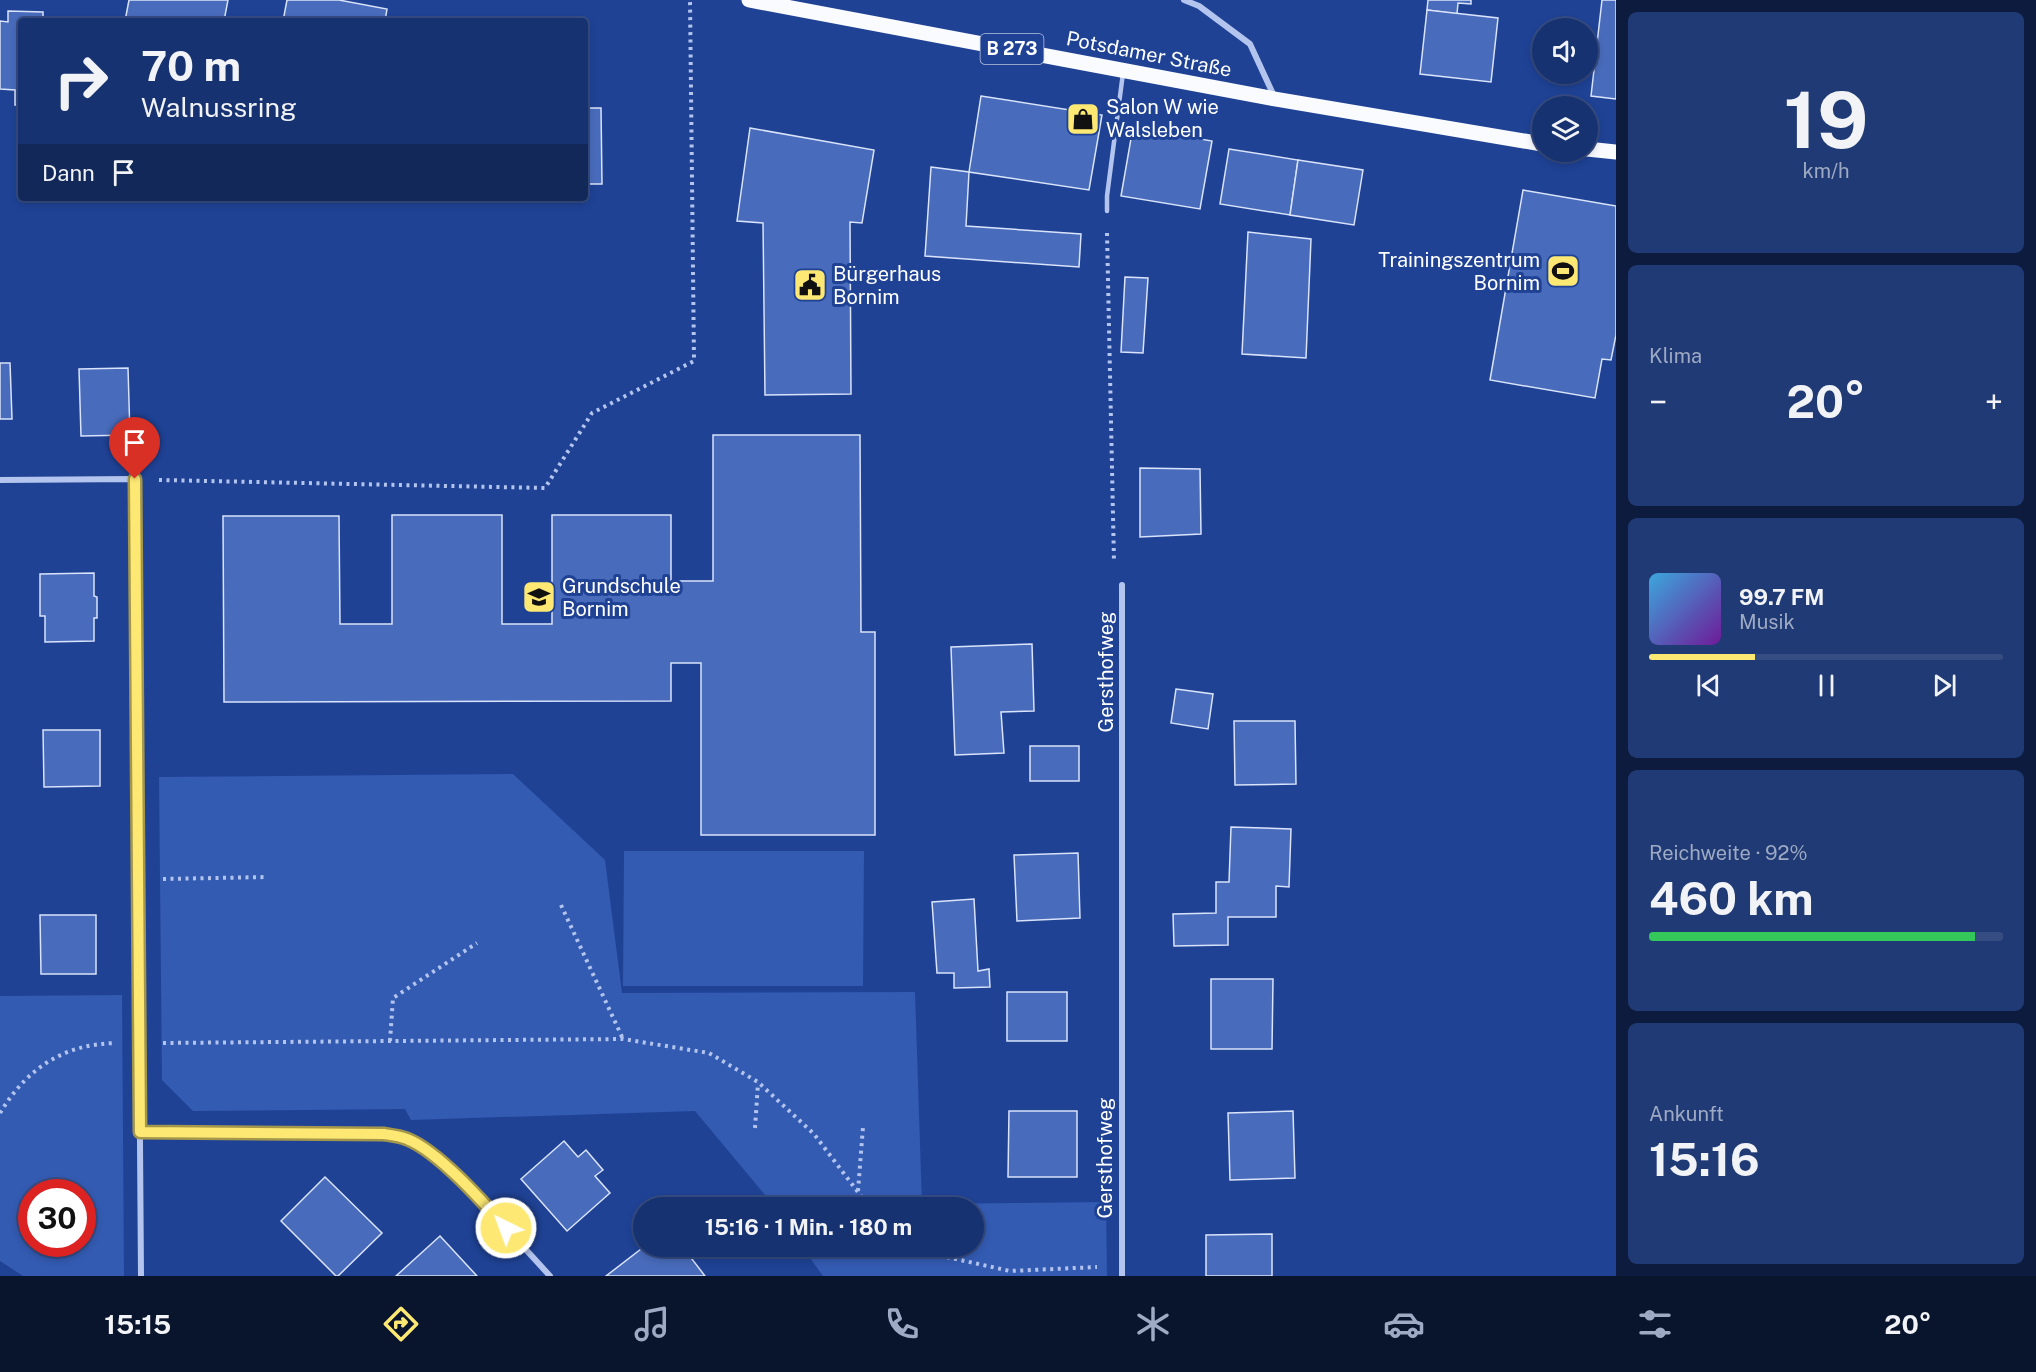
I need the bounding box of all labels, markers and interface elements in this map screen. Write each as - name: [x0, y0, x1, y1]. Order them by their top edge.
- map controls: [1532, 18, 1598, 162]
- button: sound: [1532, 18, 1598, 84]
- street label: Potsdamer Straße: [1064, 26, 1234, 82]
- road number: B 273: [980, 34, 1044, 64]
- text: 70 m: [141, 41, 241, 90]
- icon: right: [42, 42, 120, 120]
- text: 19: [1784, 74, 1868, 166]
- text: Walnussring: [141, 91, 297, 123]
- place label: Salon W wie Walsleben: [1106, 95, 1219, 142]
- button: layers: [1532, 96, 1598, 162]
- shop icon: Salon W wie Walsleben: [1065, 101, 1101, 137]
- icon: arrive: [107, 156, 140, 189]
- text: km/h: [1802, 159, 1850, 183]
- text: Dann: [42, 160, 95, 186]
- place label: Trainingszentrum Bornim: [1378, 248, 1540, 295]
- sports icon: Trainingszentrum Bornim: [1545, 253, 1581, 289]
- place label: Bürgerhaus Bornim: [833, 262, 941, 309]
- public building icon: Bürgerhaus Bornim: [792, 267, 828, 303]
- text: Klima: [1649, 344, 1702, 368]
- text: 20°: [1787, 375, 1865, 428]
- text: −: [1649, 383, 1667, 421]
- text: +: [1985, 383, 2003, 421]
- pin: [109, 417, 160, 479]
- icon: arrive: [118, 426, 151, 459]
- place label: Grundschule Bornim: [562, 574, 681, 621]
- school or university icon: Grundschule Bornim: [521, 579, 557, 615]
- text: 99.7 FM: [1739, 584, 1824, 610]
- text: Musik: [1739, 610, 1795, 634]
- street label: Gersthofweg: [1094, 611, 1118, 733]
- icon: previous: [1692, 669, 1725, 702]
- icon: pause: [1810, 669, 1843, 702]
- icon: next: [1928, 669, 1961, 702]
- text: Reichweite · 92%: [1649, 841, 1807, 865]
- text: 460 km: [1649, 872, 1814, 925]
- street label: Gersthofweg: [1093, 1097, 1117, 1219]
- text: Ankunft: [1649, 1102, 1724, 1126]
- text: 15:16: [1649, 1133, 1760, 1186]
- speed limit sign: 30: [18, 1179, 96, 1257]
- position arrow: [474, 1196, 538, 1260]
- text: 15:16 · 1 Min. · 180 m: [705, 1214, 912, 1240]
- icon: directions: [380, 1303, 422, 1345]
- icon: music: [631, 1303, 673, 1345]
- icon: phone: [881, 1303, 923, 1345]
- icon: climate: [1132, 1303, 1174, 1345]
- icon: car: [1383, 1303, 1425, 1345]
- icon: filters: [1634, 1303, 1676, 1345]
- text: 15:15: [104, 1308, 171, 1340]
- text: 20°: [1884, 1308, 1932, 1340]

